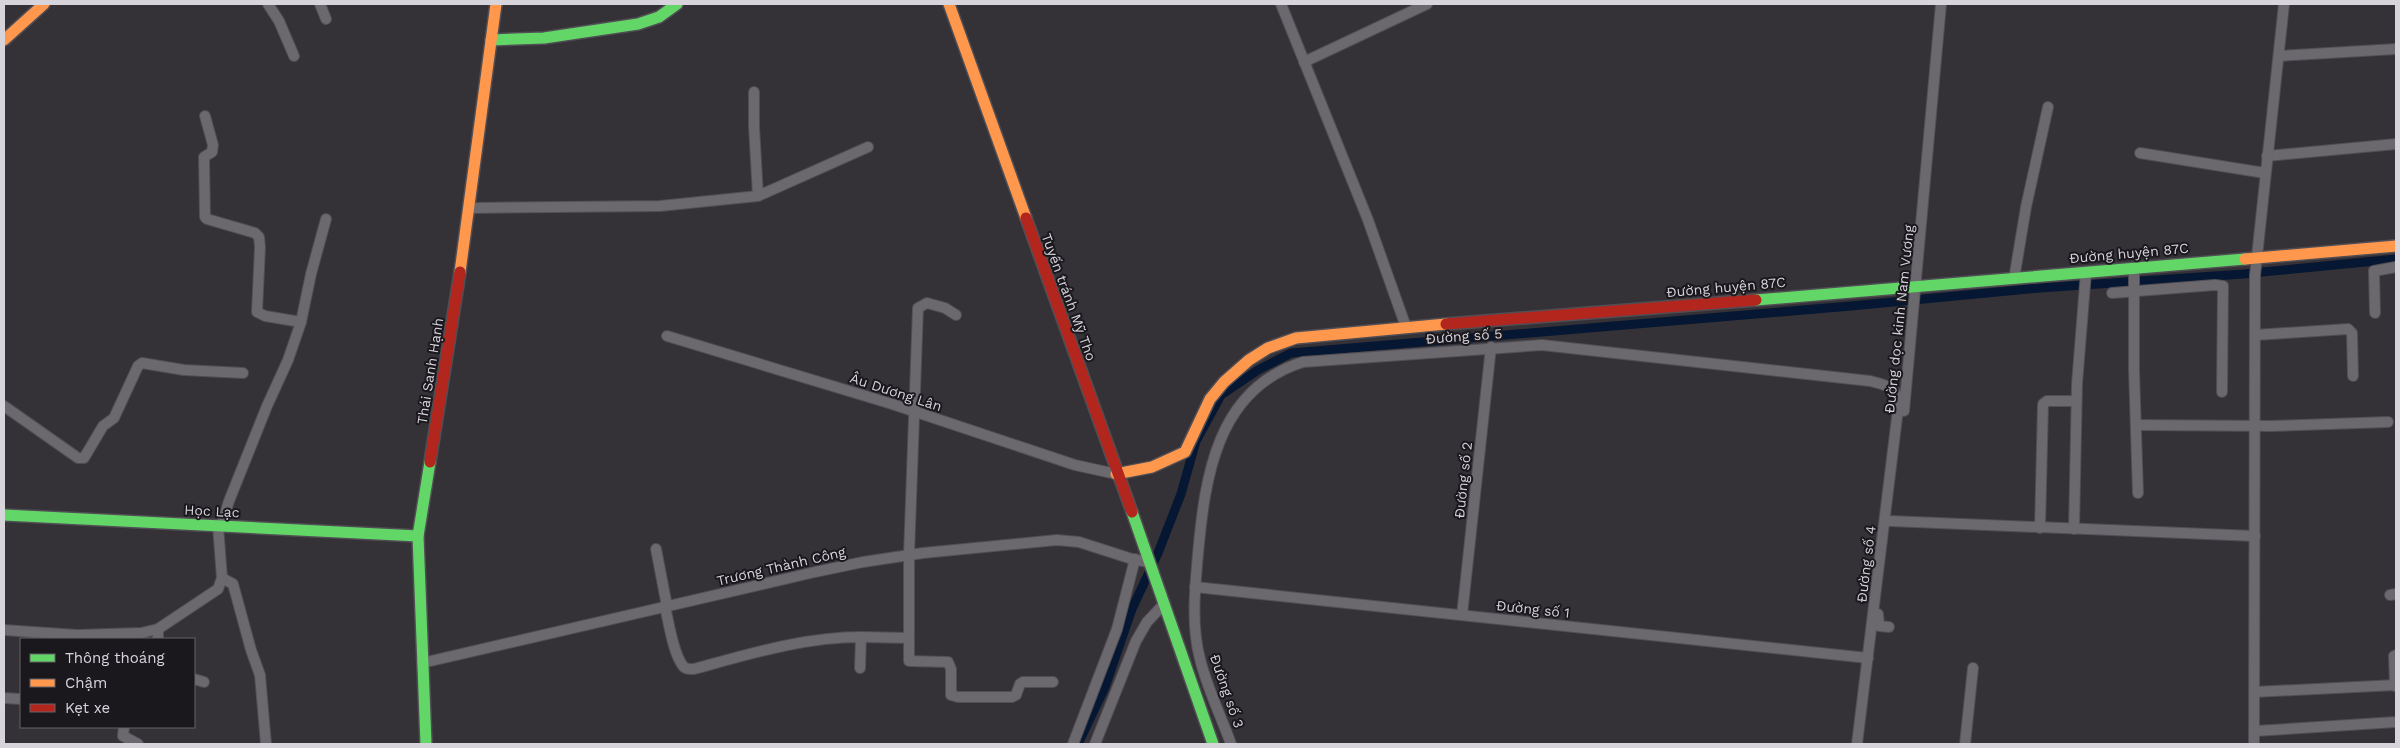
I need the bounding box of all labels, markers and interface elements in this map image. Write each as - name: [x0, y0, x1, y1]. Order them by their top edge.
- street label: Đường dọc kinh Nam Vương: [1881, 223, 1917, 414]
- street label: Tuyến tránh Mỹ Tho: [1038, 231, 1100, 363]
- street label: Đường huyện 87C: [2069, 240, 2189, 266]
- street label: Đường huyện 87C: [1666, 274, 1786, 300]
- street label: Thái Sanh Hạnh: [414, 317, 446, 425]
- street label: Đường số 5: [1425, 325, 1503, 347]
- street label: Âu Dương Lân: [848, 370, 944, 414]
- street label: Đường số 2: [1451, 441, 1475, 519]
- street label: Học Lạc: [184, 502, 240, 520]
- street label: Đường số 4: [1853, 525, 1879, 603]
- street label: Trương Thành Công: [715, 543, 848, 589]
- street label: Đường số 1: [1495, 597, 1571, 621]
- legend: [20, 638, 195, 728]
- text: Thông thoáng: [65, 649, 164, 667]
- street label: Đường số 3: [1207, 652, 1247, 730]
- text: Chậm: [65, 674, 107, 692]
- text: Kẹt xe: [65, 699, 110, 717]

